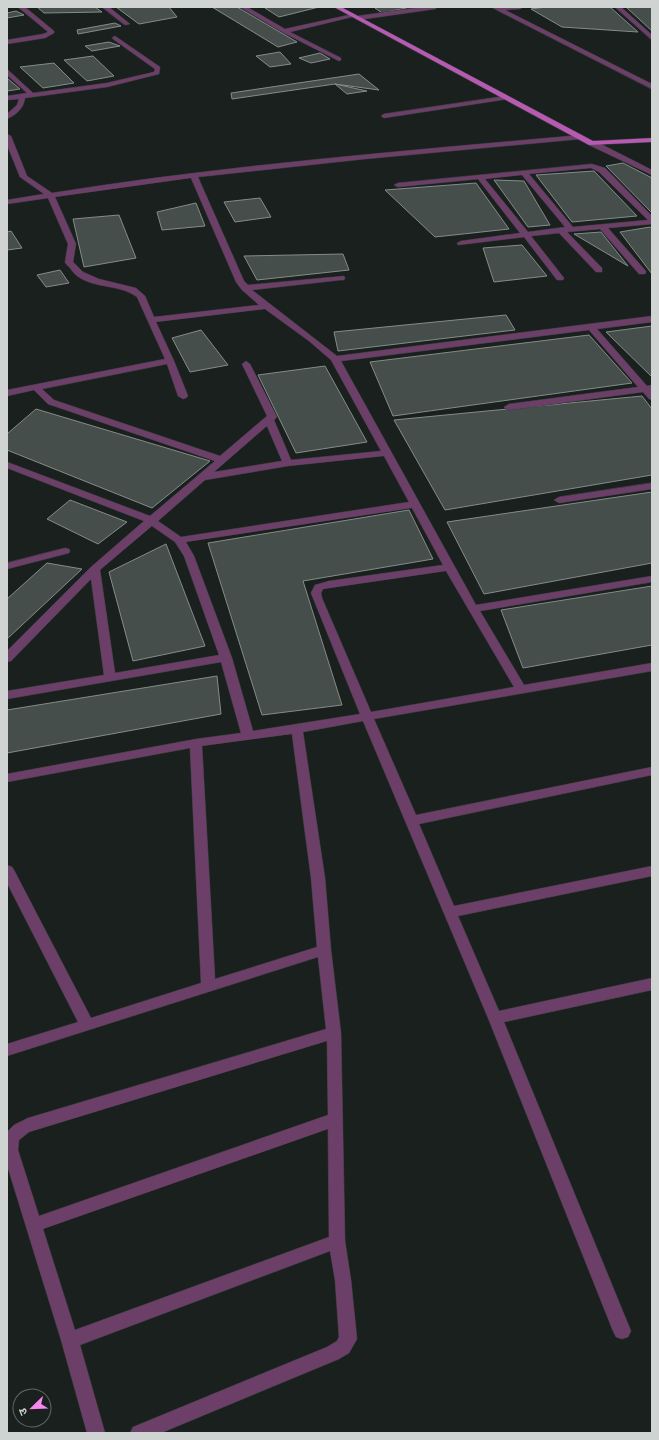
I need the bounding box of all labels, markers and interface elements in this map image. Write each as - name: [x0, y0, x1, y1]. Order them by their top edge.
- north arrow: [12, 1388, 52, 1428]
- text: उ: [15, 1406, 30, 1418]

